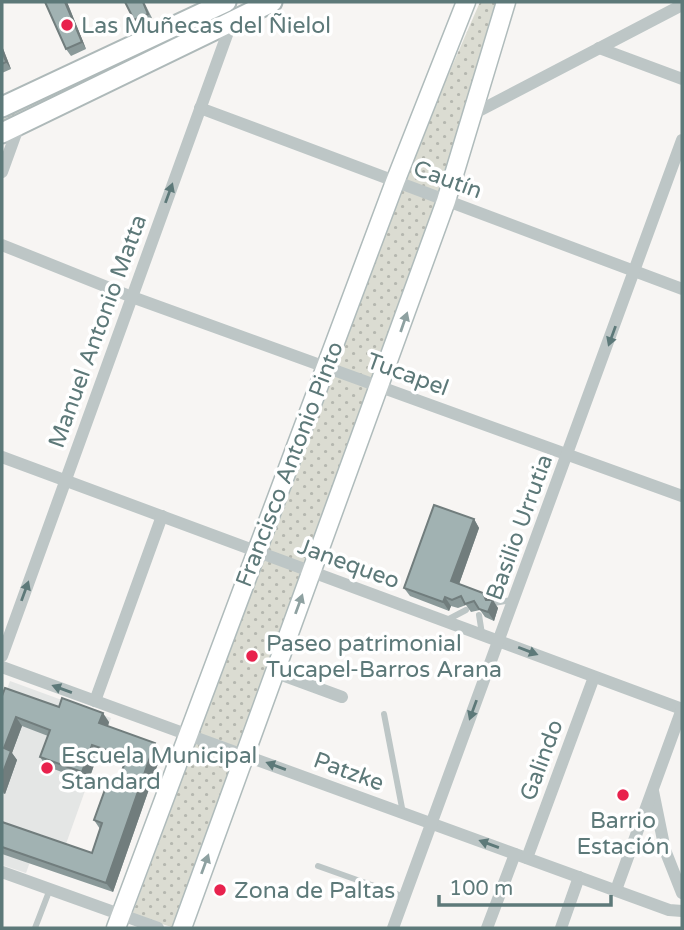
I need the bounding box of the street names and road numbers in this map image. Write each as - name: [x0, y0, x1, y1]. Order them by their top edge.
- street label: Cautín: [409, 155, 486, 205]
- street label: Manuel Antonio Matta: [43, 211, 153, 452]
- street label: Francisco Antonio Pinto: [230, 338, 350, 591]
- street label: Tucapel: [363, 347, 452, 403]
- street label: Basilio Urrutia: [481, 451, 559, 604]
- street label: Janequeo: [294, 533, 403, 595]
- street label: Galindo: [514, 716, 570, 805]
- street label: Patzke: [310, 746, 388, 798]

